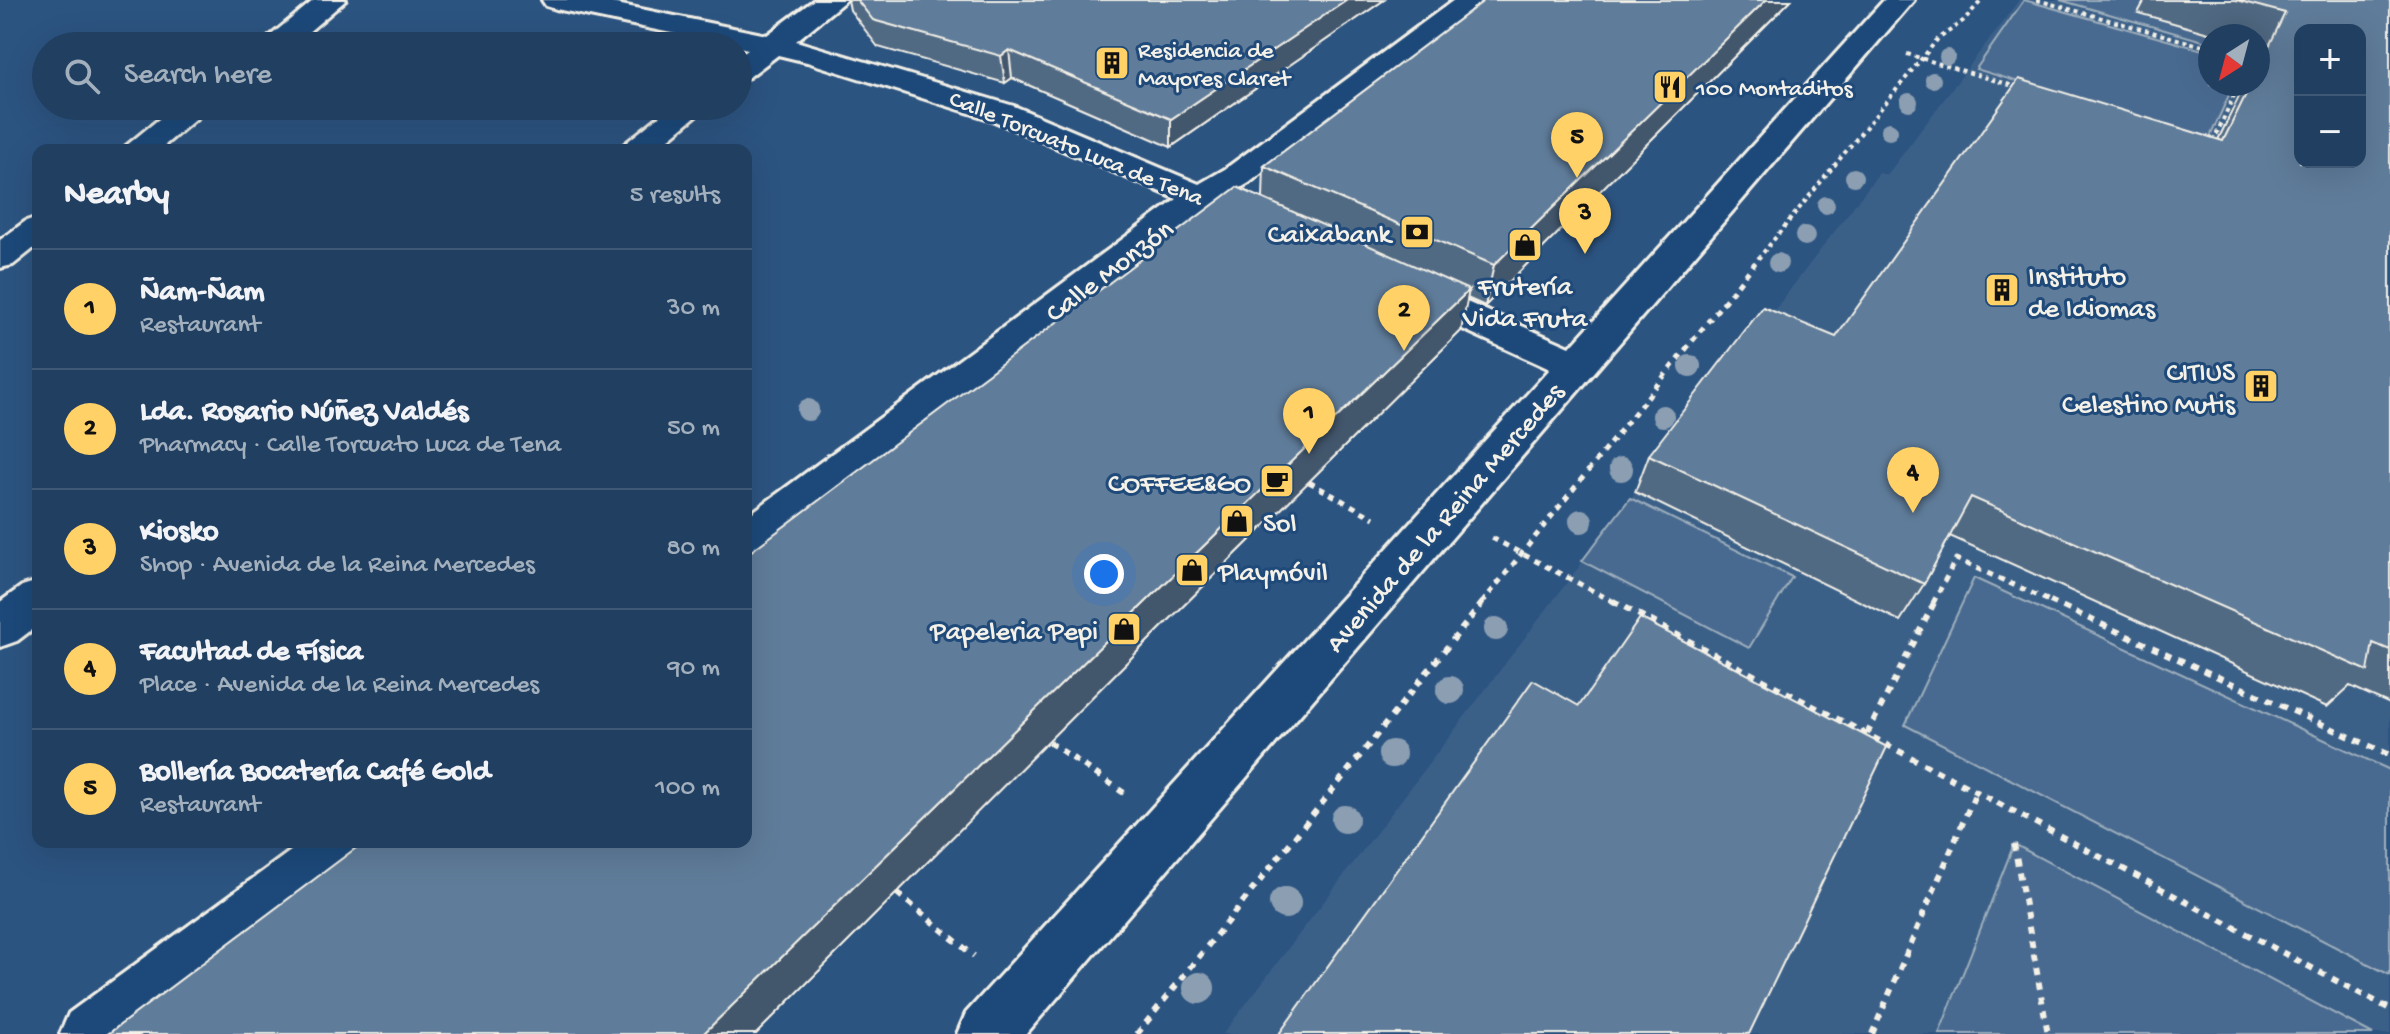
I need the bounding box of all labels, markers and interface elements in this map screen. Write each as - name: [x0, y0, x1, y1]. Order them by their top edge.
- north arrow: [2198, 24, 2270, 96]
- map controls: [2294, 24, 2366, 168]
- button: +: [2294, 24, 2366, 96]
- search box: [32, 32, 752, 120]
- place label: Residencia de Mayores Claret: [1138, 38, 1292, 95]
- building icon: Residencia de Mayores Claret: [1093, 44, 1131, 82]
- icon: search: [60, 54, 104, 98]
- text: Search here: [124, 59, 272, 94]
- restaurant icon: 100 Montaditos: [1651, 68, 1689, 106]
- place label: 100 Montaditos: [1695, 76, 1854, 105]
- street label: Calle Torcuato Luca de Tena: [944, 86, 1208, 215]
- button: −: [2294, 96, 2366, 168]
- pin: 5: [1551, 112, 1603, 178]
- text: Nearby: [64, 176, 169, 216]
- text: 5 results: [630, 181, 720, 212]
- pin: 3: [1559, 188, 1611, 254]
- street label: Calle Monzón: [1040, 213, 1182, 331]
- bank icon: Caixabank: [1398, 213, 1436, 251]
- place label: Caixabank: [1268, 220, 1394, 253]
- shop icon: Frutería Vida Fruta: [1506, 226, 1544, 264]
- place label: Instituto de Idiomas: [2028, 262, 2156, 327]
- building icon: Instituto de Idiomas: [1983, 271, 2021, 309]
- place label: Frutería Vida Fruta: [1462, 272, 1589, 337]
- text: Ñam-Ñam: [140, 276, 265, 311]
- pin: 2: [1378, 285, 1430, 351]
- text: 1: [85, 294, 95, 325]
- text: 30 m: [667, 294, 720, 325]
- text: Restaurant: [140, 311, 260, 342]
- place label: CITIUS Celestino Mutis: [2062, 358, 2236, 423]
- building icon: CITIUS Celestino Mutis: [2242, 367, 2280, 405]
- street label: Avenida de la Reina Mercedes: [1320, 377, 1573, 661]
- pin: 1: [1283, 388, 1335, 454]
- text: Lda. Rosario Núñez Valdés: [140, 396, 468, 431]
- text: 2: [84, 414, 96, 445]
- text: 50 m: [667, 414, 720, 445]
- text: Pharmacy · Calle Torcuato Luca de Tena: [140, 431, 561, 462]
- pin: 4: [1887, 447, 1939, 513]
- cafe icon: COFFEE&GO: [1258, 462, 1296, 500]
- place label: COFFEE&GO: [1108, 469, 1251, 502]
- shop icon: Sol: [1218, 502, 1256, 540]
- place label: Sol: [1263, 509, 1297, 542]
- text: Kiosko: [140, 516, 219, 551]
- text: 3: [83, 534, 97, 565]
- text: 80 m: [666, 534, 720, 565]
- text: Shop · Avenida de la Reina Mercedes: [140, 551, 535, 582]
- shop icon: Playmóvil: [1173, 551, 1211, 589]
- your location: [1084, 554, 1124, 594]
- place label: Playmóvil: [1217, 558, 1328, 591]
- shop icon: Papeleria Pepi: [1105, 610, 1143, 648]
- place label: Papeleria Pepi: [929, 617, 1098, 650]
- text: Facultad de Física: [140, 636, 363, 671]
- text: 4: [84, 654, 96, 685]
- text: 90 m: [668, 654, 720, 685]
- text: Place · Avenida de la Reina Mercedes: [140, 671, 539, 702]
- text: Bollería Bocatería Café Gold: [140, 756, 490, 791]
- text: 5: [83, 774, 97, 805]
- text: 100 m: [655, 774, 720, 805]
- text: Restaurant: [140, 791, 260, 822]

